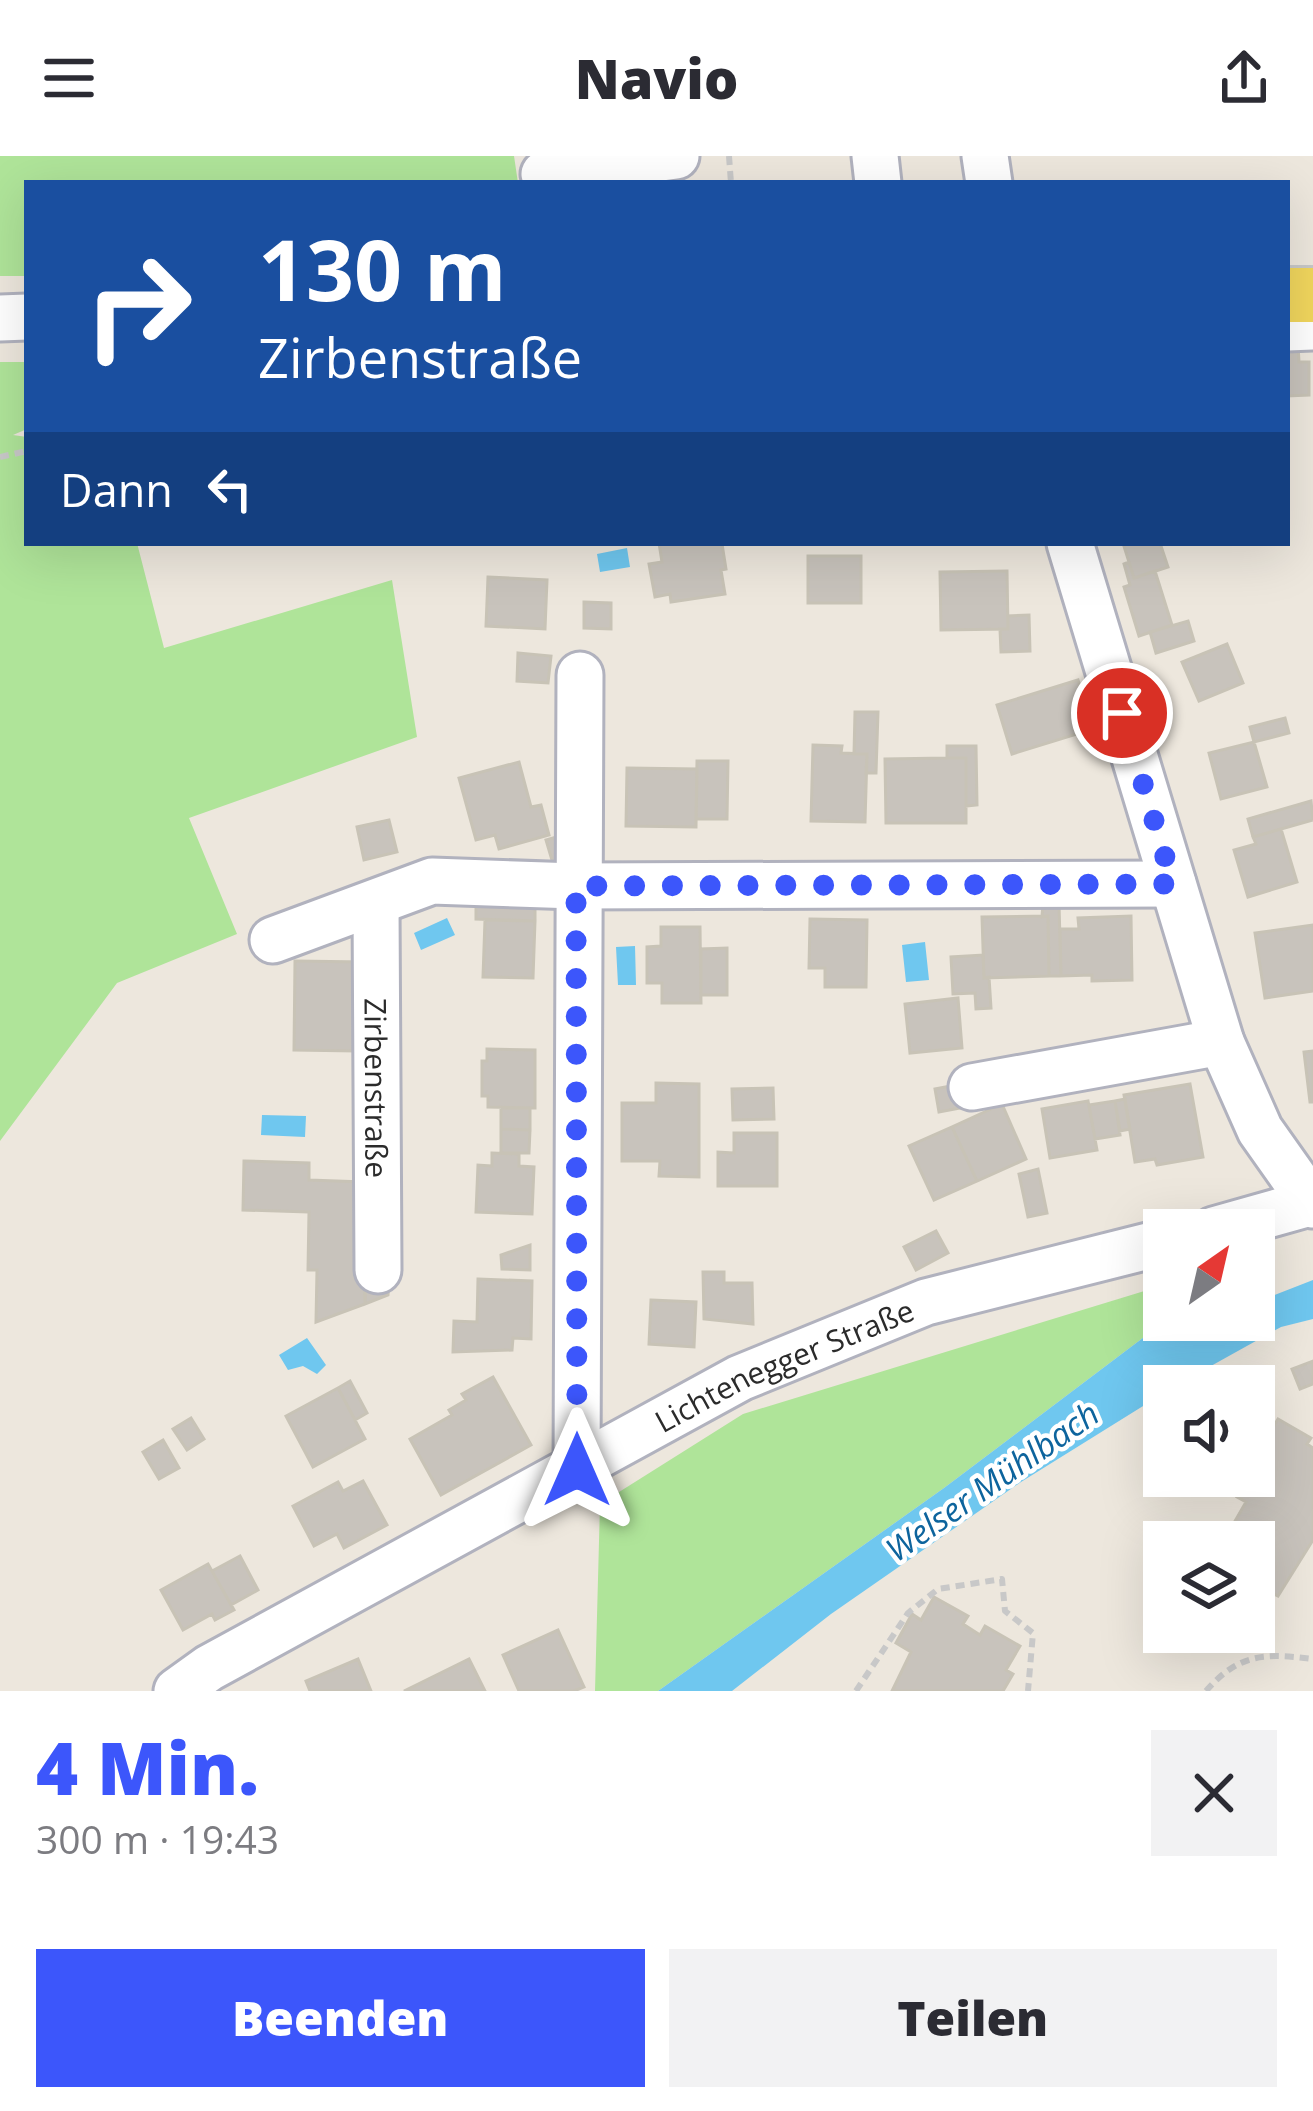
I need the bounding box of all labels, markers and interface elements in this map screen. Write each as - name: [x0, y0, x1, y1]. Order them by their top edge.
- text: Navio: [575, 41, 738, 115]
- icon: menu: [36, 45, 102, 111]
- icon: share: [1211, 45, 1277, 111]
- text: 130 m: [258, 211, 506, 326]
- icon: right: [60, 228, 216, 384]
- text: Zirbenstraße: [258, 320, 582, 394]
- icon: left: [197, 456, 263, 522]
- text: Dann: [60, 459, 173, 520]
- pin: [1071, 662, 1173, 764]
- icon: arrive: [1089, 680, 1155, 746]
- street label: Zirbenstraße: [356, 998, 398, 1178]
- north arrow: [1143, 1209, 1275, 1341]
- map controls: [1143, 1209, 1275, 1653]
- street label: Lichtenegger Straße: [647, 1289, 920, 1441]
- button: sound: [1143, 1365, 1275, 1497]
- water label: Welser Mühlbach: [876, 1391, 1108, 1571]
- position arrow: [514, 1407, 640, 1533]
- button: layers: [1143, 1521, 1275, 1653]
- text: 4 Min.: [36, 1718, 259, 1816]
- button: close: [1151, 1730, 1277, 1856]
- text: 300 m · 19:43: [36, 1812, 279, 1865]
- button: Beenden: [36, 1949, 645, 2087]
- button: Teilen: [669, 1949, 1277, 2087]

